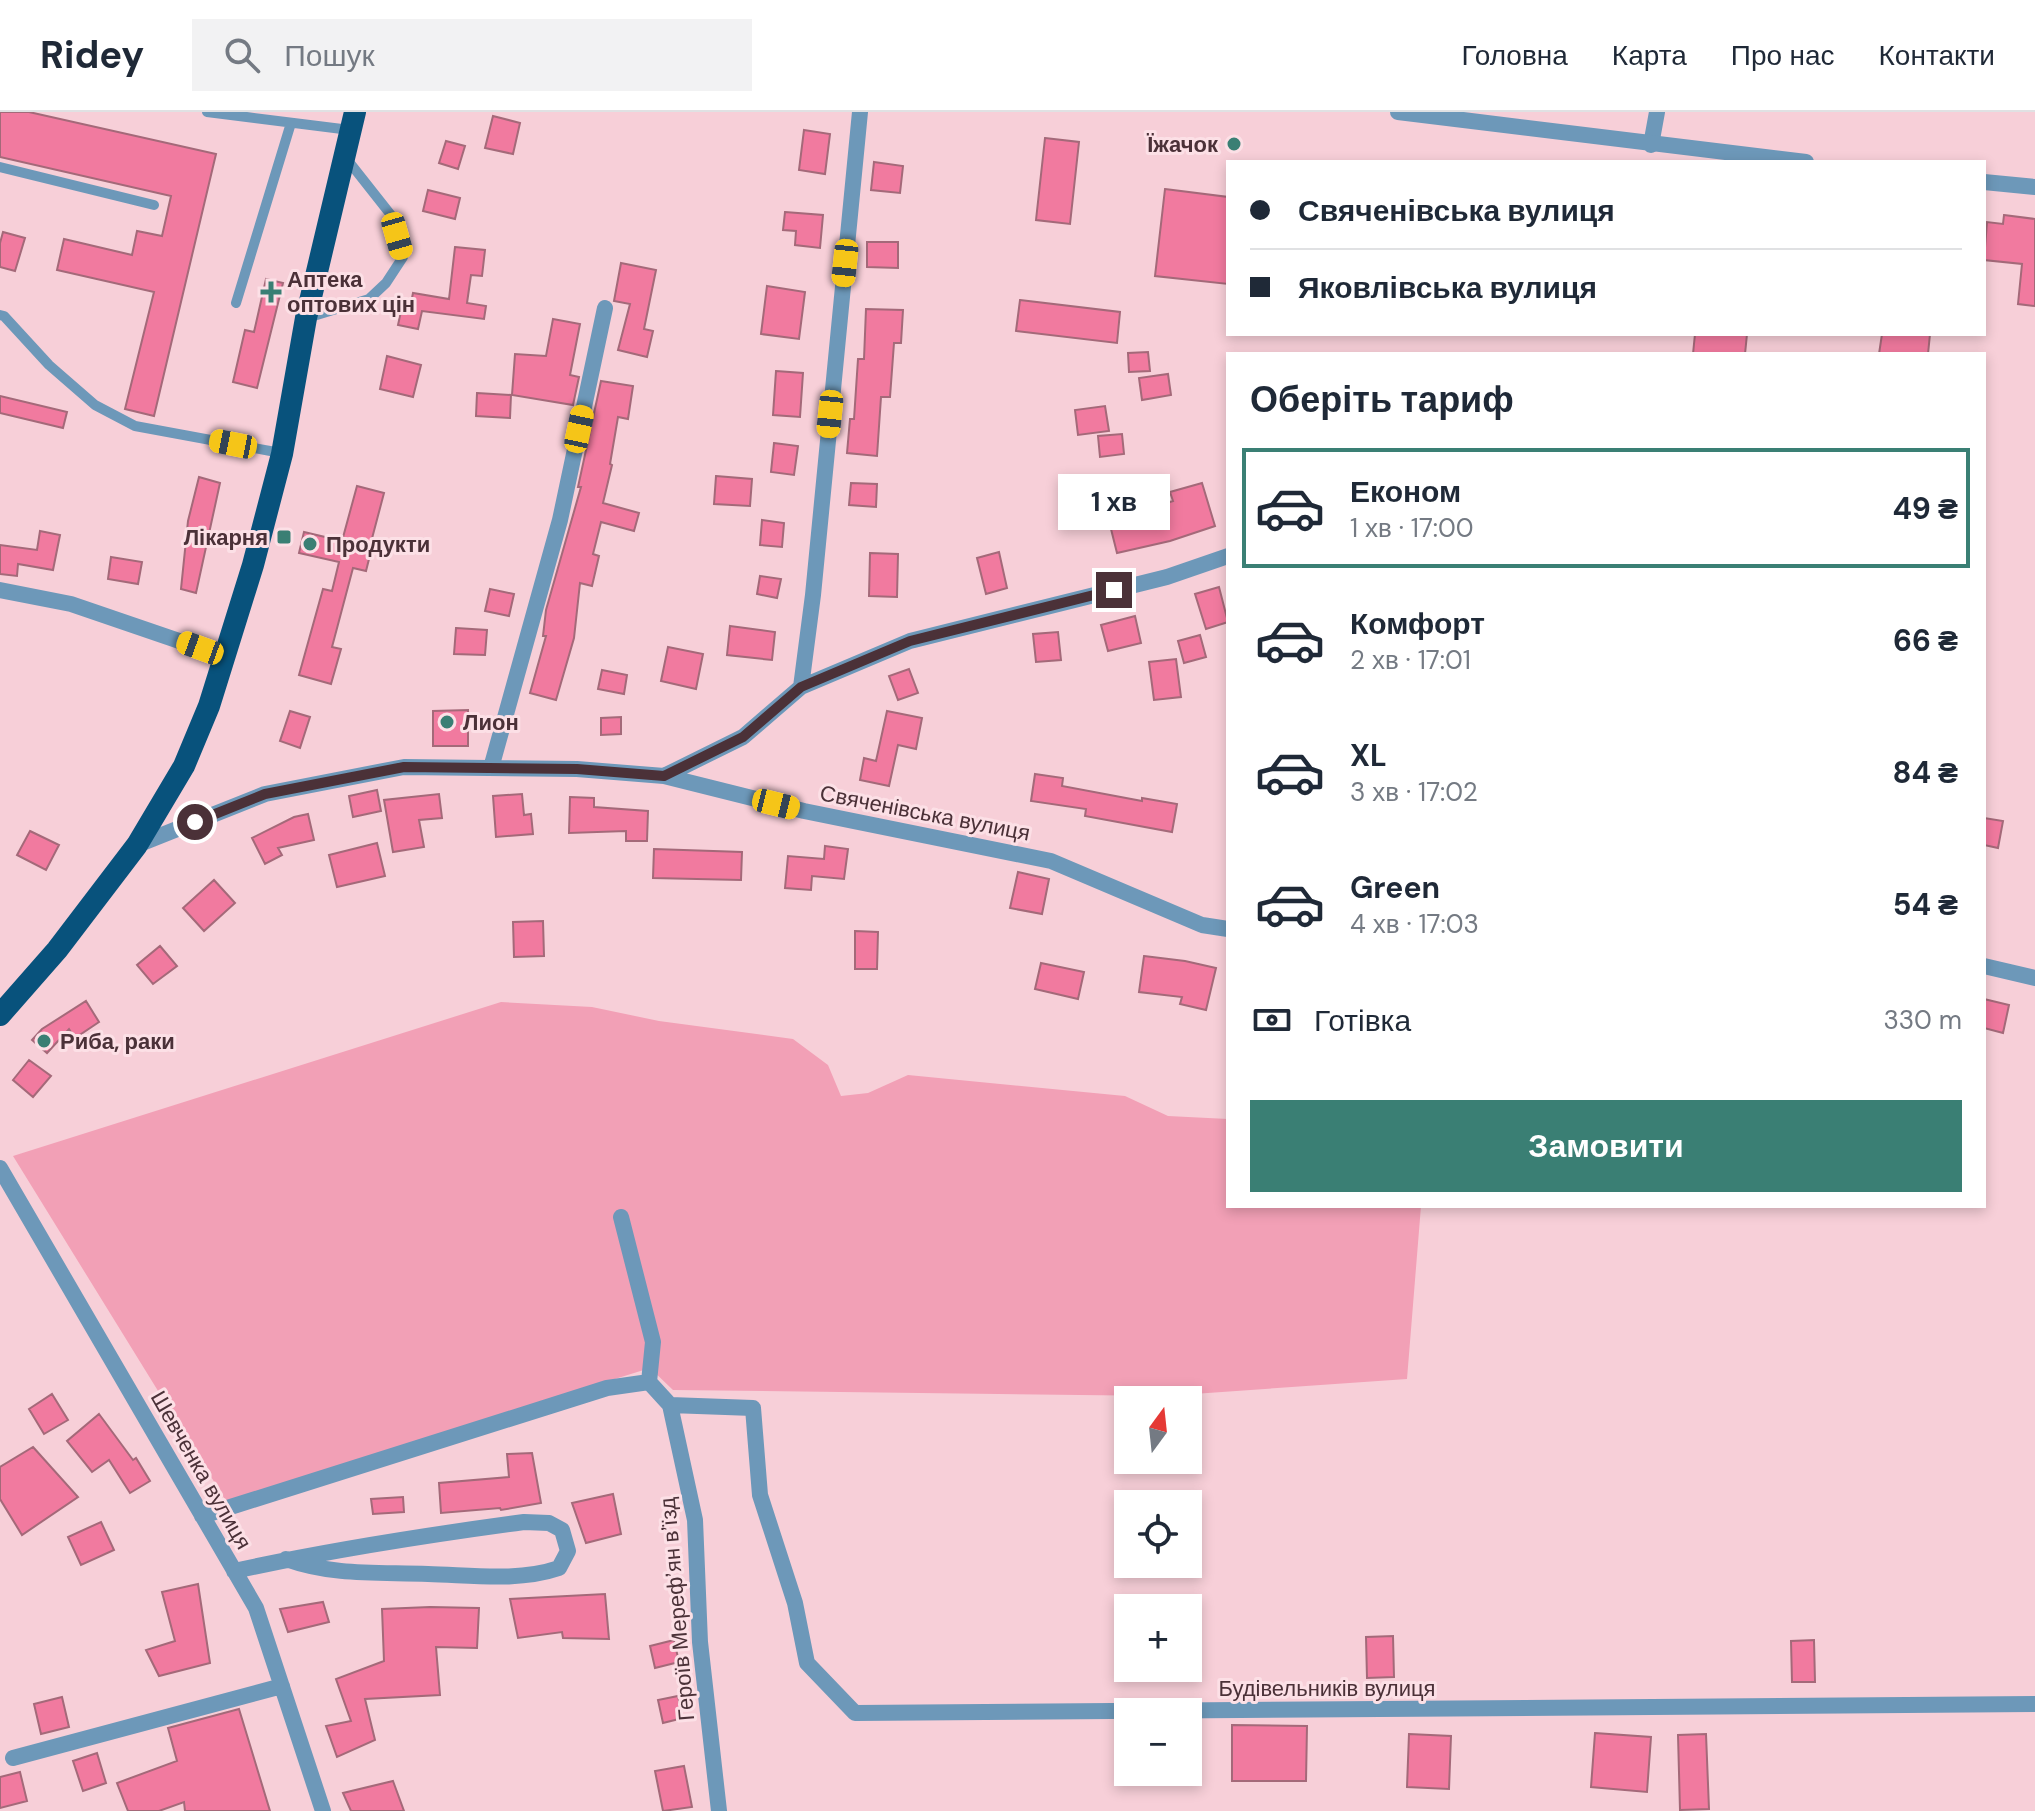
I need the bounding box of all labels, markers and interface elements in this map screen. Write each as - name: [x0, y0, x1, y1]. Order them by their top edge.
- search box: [192, 19, 752, 91]
- text: Ridey: [40, 30, 144, 80]
- icon: search: [220, 33, 264, 77]
- text: Пошук: [284, 36, 375, 75]
- text: Головна: [1461, 37, 1568, 74]
- text: Карта: [1612, 37, 1687, 74]
- text: Про нас: [1731, 37, 1835, 74]
- text: Контакти: [1879, 37, 1995, 74]
- place label: Їжачок: [1146, 130, 1219, 159]
- marker: Їжачок: [1225, 135, 1243, 153]
- text: Свяченівська вулиця: [1298, 191, 1615, 230]
- car: [379, 210, 415, 262]
- car: [831, 238, 859, 288]
- place label: Аптека оптових цін: [287, 265, 415, 319]
- text: Яковлівська вулиця: [1298, 268, 1597, 307]
- marker: Аптека оптових цін: [262, 283, 280, 301]
- text: Оберіть тариф: [1250, 376, 1514, 423]
- car: [816, 389, 844, 439]
- car: [562, 403, 596, 455]
- car: [207, 428, 259, 460]
- icon: car: [1254, 472, 1326, 544]
- text: Економ: [1350, 472, 1461, 511]
- callout: 1 хв: [1058, 474, 1170, 530]
- text: 1 хв: [1091, 485, 1137, 519]
- text: 49 ₴: [1892, 489, 1958, 528]
- text: 1 хв · 17:00: [1350, 511, 1474, 545]
- place label: Лікарня: [184, 523, 268, 552]
- marker: Лікарня: [275, 528, 293, 546]
- place label: Продукти: [326, 530, 430, 559]
- marker: Продукти: [301, 535, 319, 553]
- route end: [1096, 572, 1132, 608]
- icon: car: [1254, 604, 1326, 676]
- text: Комфорт: [1350, 604, 1485, 643]
- text: 66 ₴: [1893, 621, 1958, 660]
- car: [173, 629, 227, 667]
- text: 2 хв · 17:01: [1350, 643, 1471, 677]
- place label: Лион: [463, 708, 519, 737]
- marker: Лион: [438, 713, 456, 731]
- icon: car: [1254, 736, 1326, 808]
- text: XL: [1350, 736, 1387, 775]
- text: 84 ₴: [1892, 753, 1958, 792]
- text: 3 хв · 17:02: [1350, 775, 1478, 809]
- street label: Свяченівська вулиця: [817, 778, 1033, 848]
- car: [750, 787, 802, 821]
- route start: [177, 804, 213, 840]
- icon: car: [1254, 868, 1326, 940]
- text: Green: [1350, 868, 1440, 907]
- text: 54 ₴: [1893, 885, 1958, 924]
- text: 4 хв · 17:03: [1350, 907, 1479, 941]
- icon: cash: [1250, 998, 1294, 1042]
- text: Готівка: [1314, 1001, 1411, 1040]
- text: 330 m: [1883, 1003, 1962, 1037]
- place label: Риба, раки: [60, 1027, 175, 1056]
- marker: Риба, раки: [35, 1032, 53, 1050]
- button: Замовити: [1250, 1100, 1962, 1192]
- street label: Шевченка вулиця: [144, 1385, 258, 1555]
- north arrow: [1114, 1386, 1202, 1474]
- map controls: [1114, 1386, 1202, 1786]
- button: locate: [1114, 1490, 1202, 1578]
- street label: Героїв Мерефʼян вʼїзд: [653, 1496, 701, 1722]
- button: +: [1114, 1594, 1202, 1682]
- street label: Будівельників вулиця: [1218, 1674, 1436, 1703]
- button: −: [1114, 1698, 1202, 1786]

